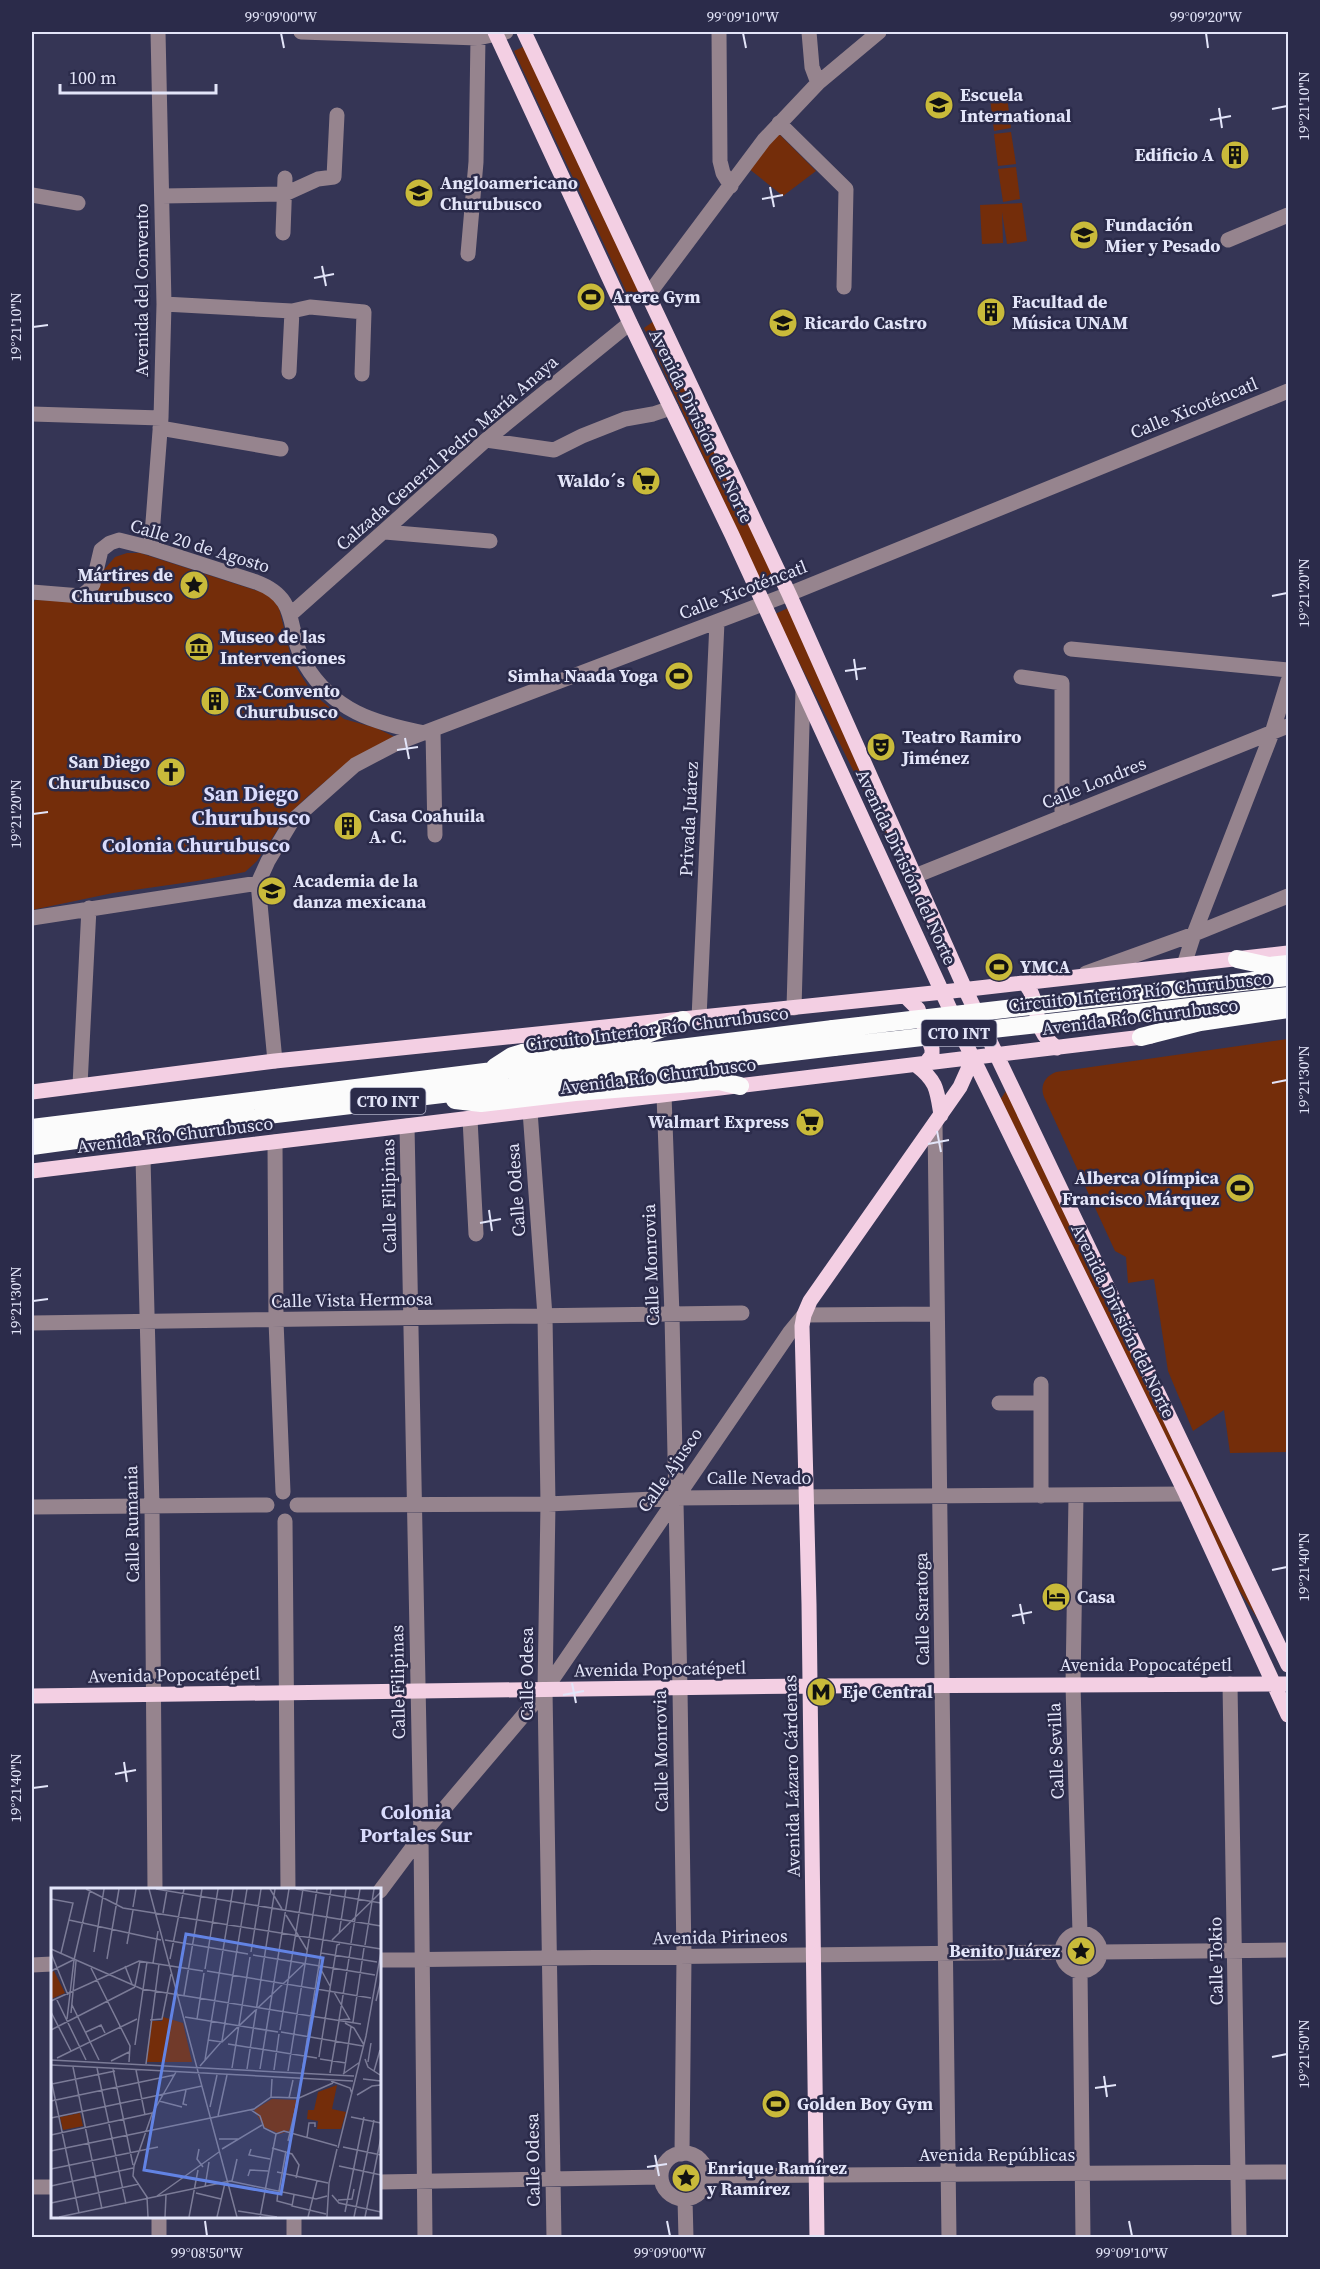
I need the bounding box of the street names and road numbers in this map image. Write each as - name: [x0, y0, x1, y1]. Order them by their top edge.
- street label: Avenida del Convento: [129, 203, 154, 377]
- street label: Avenida División del Norte: [643, 324, 759, 527]
- street label: Calzada General Pedro María Anaya: [330, 349, 564, 556]
- street label: Calle Xicoténcatl: [1126, 371, 1261, 444]
- street label: Calle 20 de Agosto: [127, 512, 273, 579]
- street label: Calle Xicoténcatl: [675, 554, 810, 625]
- street label: Calle Londres: [1038, 750, 1150, 815]
- street label: Privada Juárez: [673, 761, 704, 877]
- street label: Avenida División del Norte: [850, 765, 963, 969]
- street label: Circuito Interior Río Churubusco: [1007, 965, 1273, 1018]
- street label: Avenida Río Churubusco: [1040, 992, 1240, 1041]
- street label: Circuito Interior Río Churubusco: [524, 1000, 790, 1057]
- road number: CTO INT: [922, 1020, 996, 1046]
- street label: Avenida Río Churubusco: [558, 1051, 758, 1100]
- road number: CTO INT: [350, 1088, 426, 1114]
- street label: Avenida Río Churubusco: [75, 1110, 275, 1159]
- street label: Calle Filipinas: [375, 1138, 402, 1253]
- street label: Calle Odesa: [500, 1142, 531, 1238]
- street label: Calle Monrovia: [636, 1203, 665, 1327]
- street label: Avenida División del Norte: [1065, 1219, 1181, 1422]
- street label: Calle Vista Hermosa: [271, 1286, 434, 1313]
- street label: Calle Ajusco: [631, 1422, 708, 1517]
- street label: Calle Rumania: [118, 1464, 145, 1583]
- street label: Calle Nevado: [707, 1465, 811, 1490]
- street label: Calle Saratoga: [908, 1551, 935, 1666]
- street label: Calle Filipinas: [384, 1624, 411, 1739]
- street label: Calle Odesa: [514, 1626, 539, 1721]
- street label: Avenida Popocatépetl: [1060, 1652, 1232, 1677]
- street label: Avenida Popocatépetl: [574, 1654, 746, 1683]
- street label: Avenida Popocatépetl: [88, 1660, 260, 1689]
- street label: Avenida Lázaro Cárdenas: [777, 1674, 806, 1877]
- street label: Calle Monrovia: [647, 1689, 674, 1812]
- street label: Calle Sevilla: [1041, 1701, 1070, 1800]
- street label: Calle Tokio: [1202, 1916, 1229, 2006]
- street label: Avenida Pirineos: [652, 1923, 788, 1950]
- street label: Calle Odesa: [519, 2112, 546, 2207]
- street label: Avenida Repúblicas: [919, 2142, 1075, 2167]

